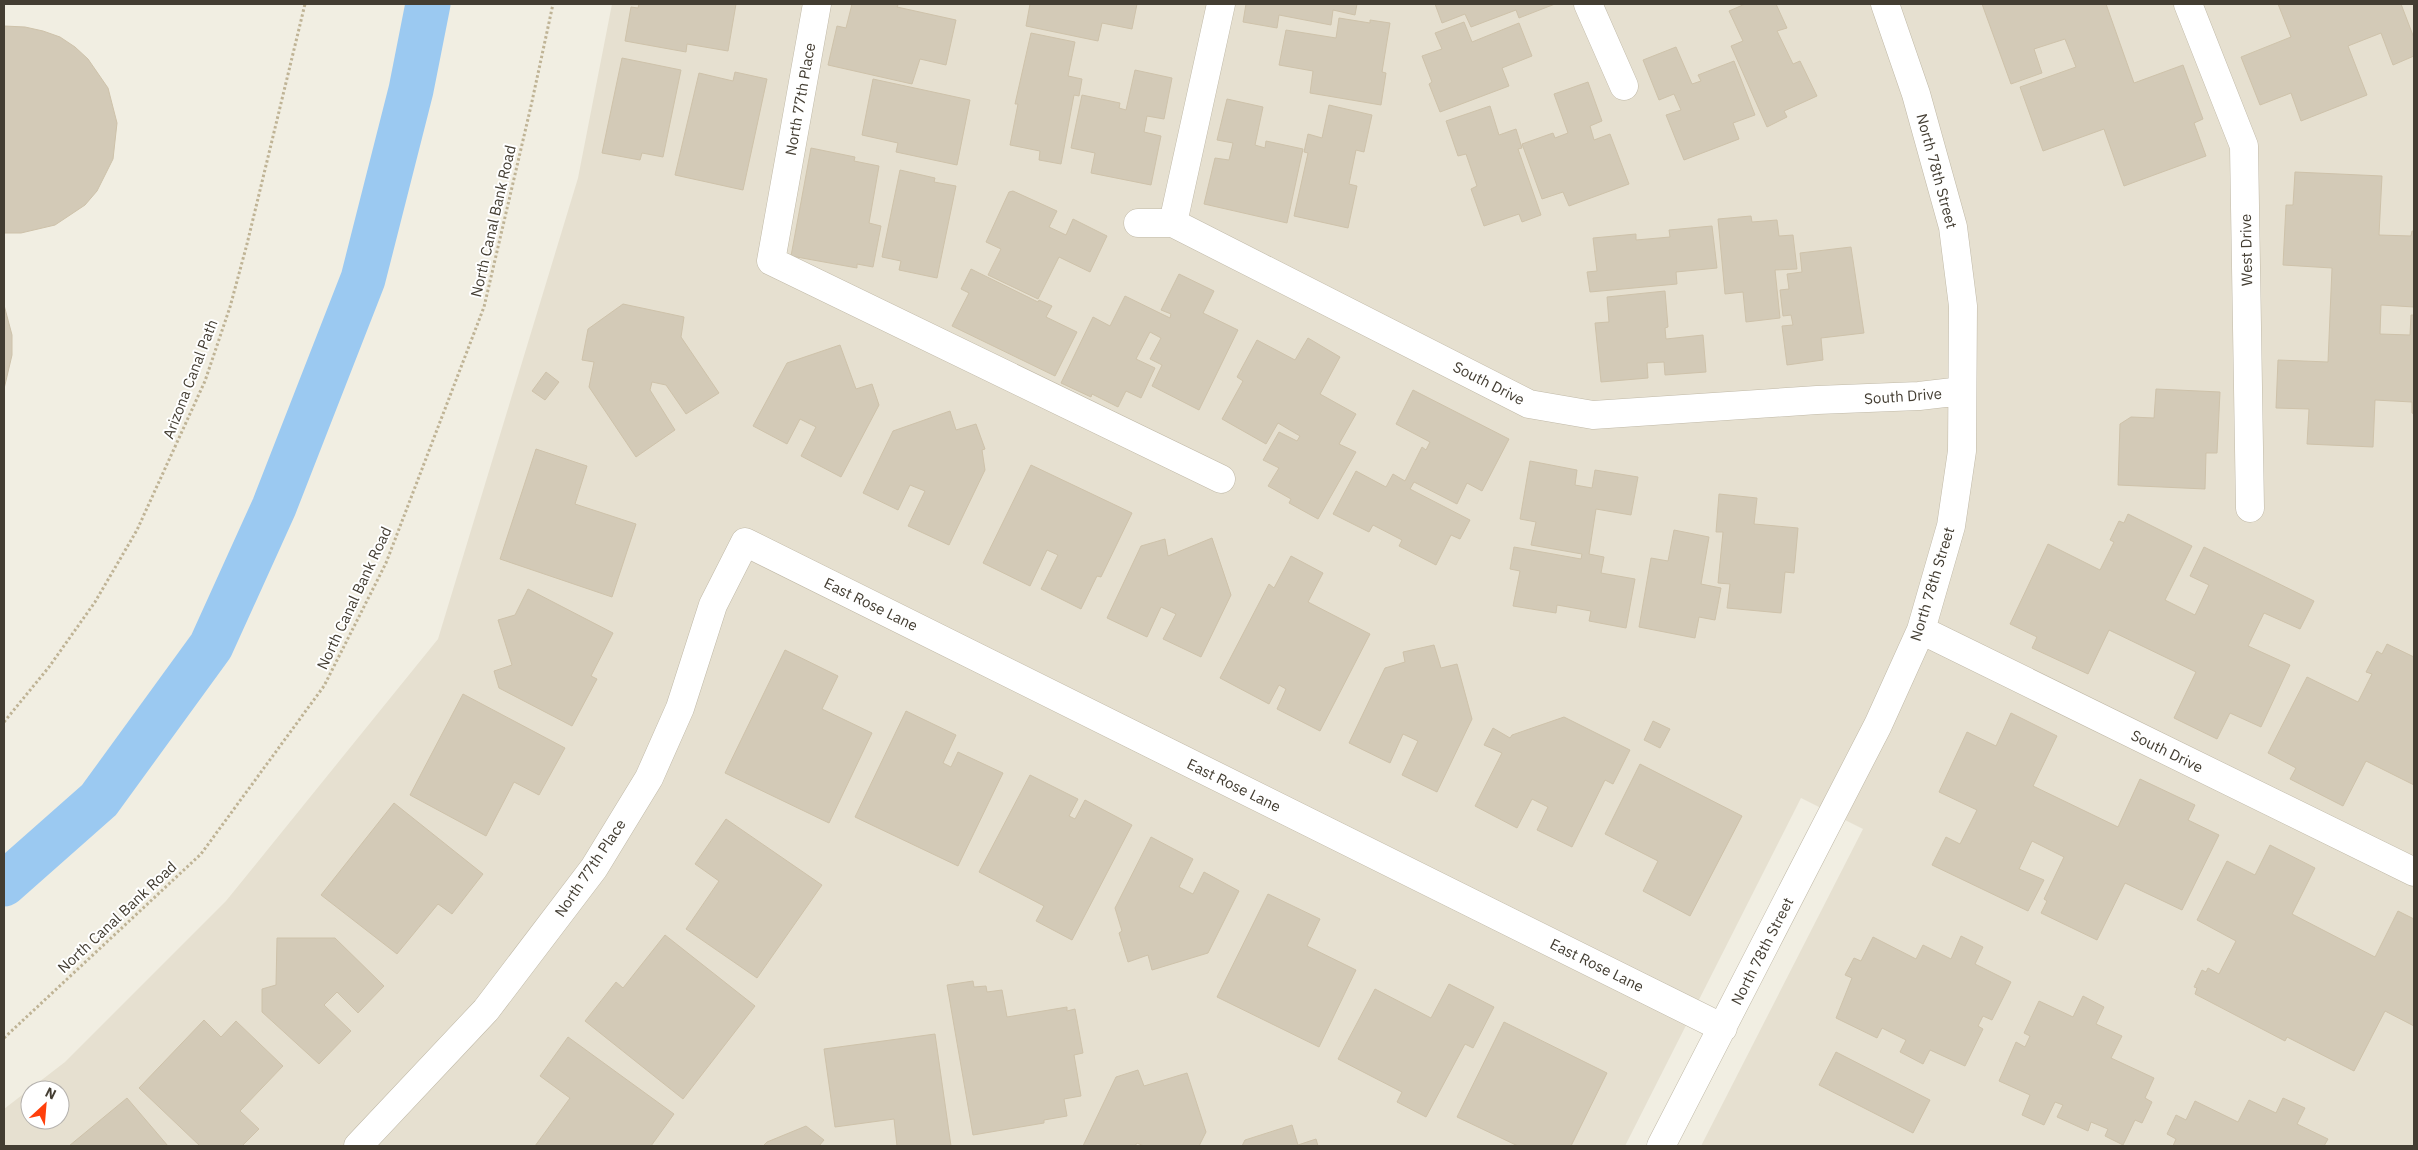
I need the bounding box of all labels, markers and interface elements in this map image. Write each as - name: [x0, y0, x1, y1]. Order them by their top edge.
- street label: North 77th Place: [781, 41, 819, 157]
- street label: North 78th Street: [1913, 111, 1961, 231]
- street label: North Canal Bank Road: [466, 143, 520, 299]
- street label: West Drive: [2236, 214, 2256, 286]
- street label: Arizona Canal Path: [158, 317, 222, 441]
- street label: South Drive: [1450, 357, 1528, 409]
- street label: South Drive: [1864, 384, 1942, 408]
- street label: North Canal Bank Road: [313, 523, 395, 673]
- street label: North 78th Street: [1906, 525, 1958, 643]
- street label: East Rose Lane: [821, 573, 921, 635]
- street label: South Drive: [2128, 725, 2206, 777]
- street label: East Rose Lane: [1184, 754, 1284, 816]
- street label: North 77th Place: [550, 815, 630, 921]
- street label: North Canal Bank Road: [54, 857, 180, 977]
- street label: North 78th Street: [1727, 894, 1797, 1008]
- street label: East Rose Lane: [1547, 934, 1647, 996]
- north arrow: [20, 1080, 70, 1130]
- text: N: [42, 1083, 59, 1104]

